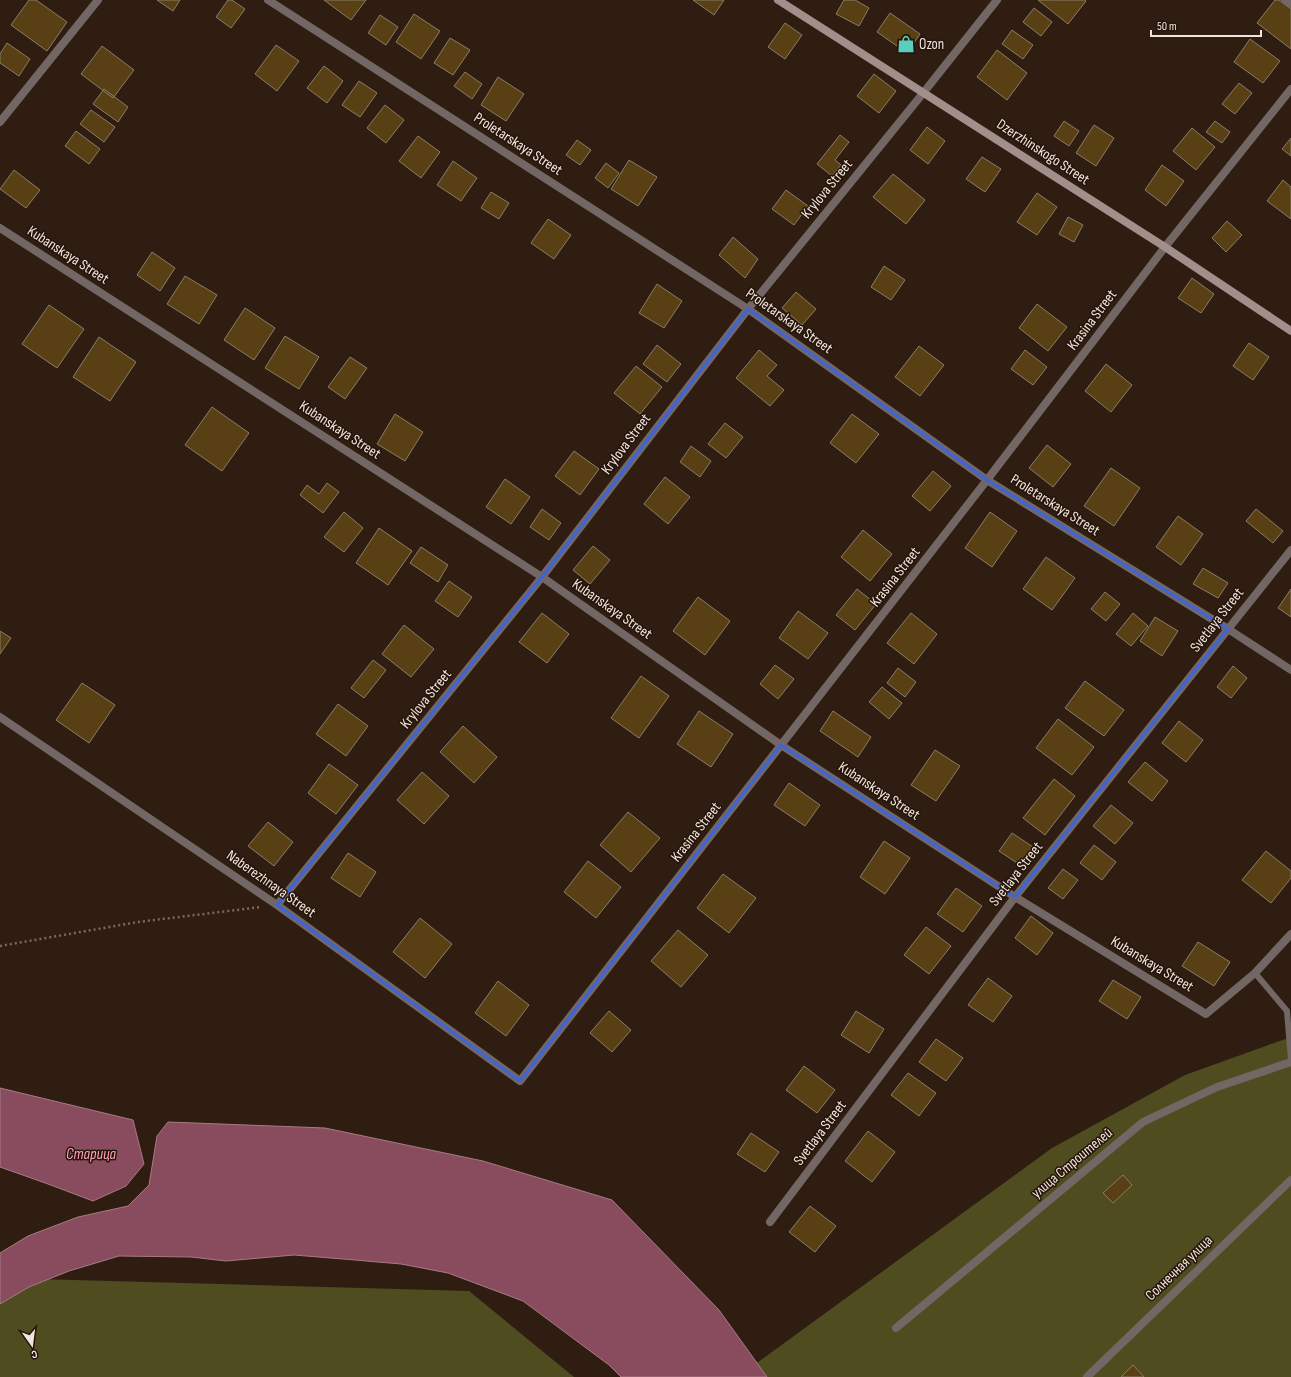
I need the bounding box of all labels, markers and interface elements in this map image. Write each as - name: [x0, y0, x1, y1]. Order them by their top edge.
- scale bar: [1151, 12, 1261, 38]
- text: 50 m: [1157, 19, 1177, 34]
- shop icon: Ozon: [896, 34, 916, 54]
- place label: Ozon: [919, 35, 944, 54]
- street label: Proletarskaya Street: [470, 108, 566, 180]
- street label: Dzerzhinskogo Street: [993, 115, 1093, 189]
- street label: Krylova Street: [797, 155, 857, 223]
- street label: Kubanskaya Street: [24, 222, 113, 289]
- street label: Proletarskaya Street: [742, 284, 837, 358]
- street label: Krasina Street: [1063, 286, 1121, 354]
- street label: Kubanskaya Street: [296, 397, 385, 464]
- street label: Krylova Street: [597, 410, 655, 478]
- street label: Proletarskaya Street: [1007, 470, 1104, 540]
- street label: Krasina Street: [866, 543, 925, 611]
- street label: Kubanskaya Street: [568, 574, 656, 644]
- street label: Svetlaya Street: [1186, 584, 1248, 656]
- street label: Krylova Street: [396, 665, 456, 733]
- street label: Kubanskaya Street: [835, 758, 924, 825]
- street label: Krasina Street: [667, 798, 726, 866]
- street label: Svetlaya Street: [985, 838, 1047, 910]
- street label: Naberezhnaya Street: [223, 846, 320, 922]
- street label: Kubanskaya Street: [1107, 932, 1197, 996]
- street label: Svetlaya Street: [789, 1096, 851, 1169]
- street label: улица Строителей: [1027, 1123, 1117, 1203]
- water label: Старица: [66, 1145, 117, 1164]
- street label: Солнечная улица: [1141, 1231, 1217, 1305]
- north arrow: [12, 1325, 52, 1365]
- text: С: [30, 1347, 39, 1361]

